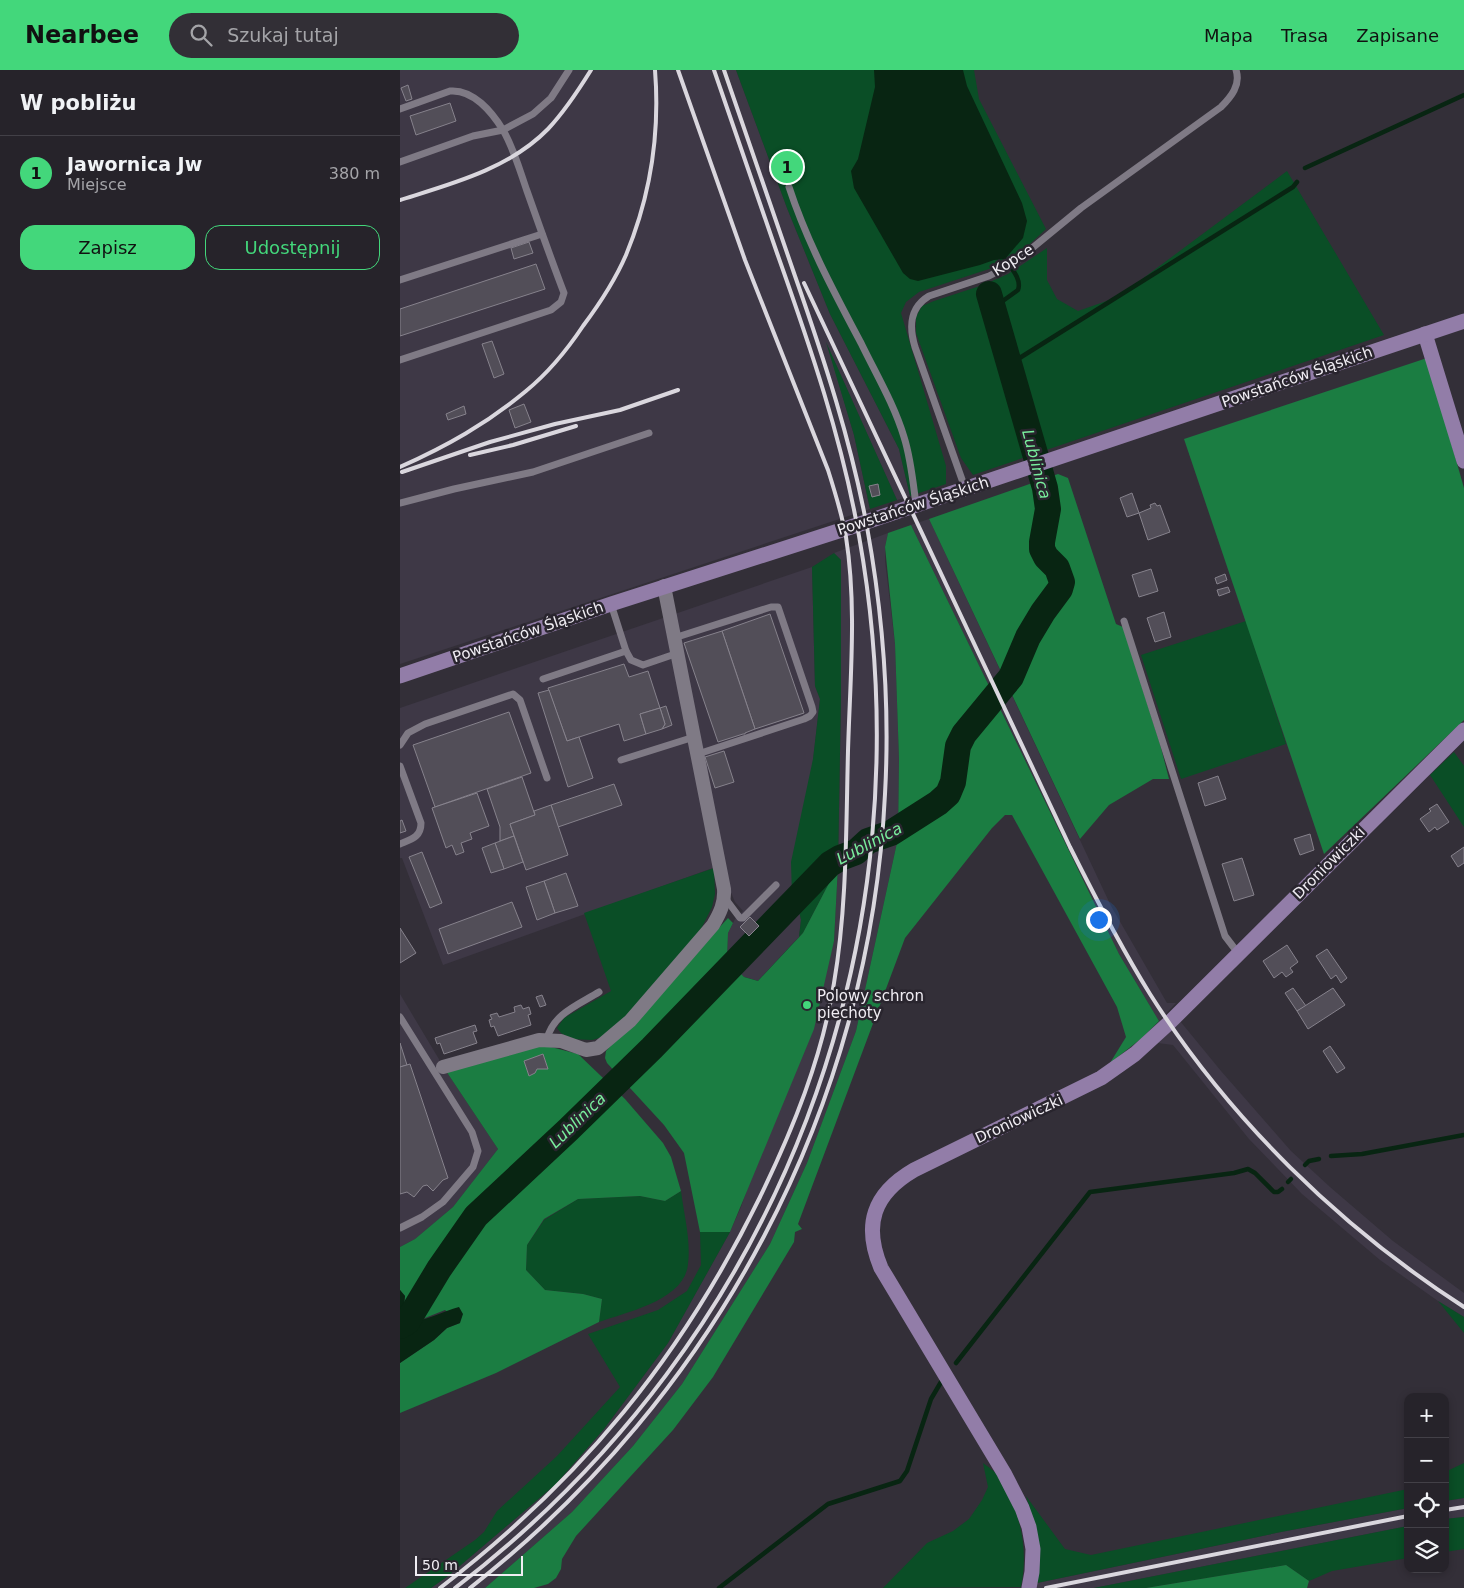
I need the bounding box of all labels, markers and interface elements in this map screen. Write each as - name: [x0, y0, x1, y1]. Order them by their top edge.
- search box: [169, 13, 519, 58]
- text: Nearbee: [25, 21, 139, 49]
- icon: search: [187, 21, 215, 49]
- text: Szukaj tutaj: [227, 24, 339, 46]
- text: Mapa: [1204, 25, 1253, 46]
- text: Trasa: [1281, 25, 1328, 46]
- text: Zapisane: [1356, 25, 1439, 46]
- text: W pobliżu: [20, 91, 137, 115]
- pin: 1: [771, 148, 803, 186]
- text: Jawornica Jw: [67, 153, 202, 175]
- text: 1: [30, 164, 42, 183]
- text: 380 m: [329, 164, 380, 183]
- text: Miejsce: [67, 175, 127, 194]
- button: Zapisz: [20, 225, 195, 270]
- button: Udostępnij: [205, 225, 380, 270]
- street label: Kopce: [989, 240, 1037, 280]
- street label: Powstańców Śląskich: [1219, 342, 1375, 411]
- water label: Lublinica: [1018, 427, 1055, 501]
- street label: Powstańców Śląskich: [835, 472, 991, 539]
- street label: Powstańców Śląskich: [450, 597, 606, 666]
- water label: Lublinica: [833, 818, 905, 869]
- street label: Droniowiczki: [1289, 823, 1369, 903]
- your location: [1086, 907, 1112, 933]
- place label: Polowy schron piechoty: [817, 987, 924, 1022]
- marker: Polowy schron piechoty: [801, 999, 813, 1011]
- water label: Lublinica: [545, 1089, 610, 1152]
- street label: Droniowiczki: [972, 1091, 1066, 1147]
- map controls: [1404, 1393, 1449, 1573]
- button: +: [1404, 1393, 1449, 1438]
- button: −: [1404, 1438, 1449, 1483]
- button: locate: [1404, 1483, 1449, 1528]
- button: layers: [1404, 1528, 1449, 1573]
- scale bar: [415, 1553, 522, 1576]
- text: 50 m: [422, 1557, 458, 1573]

